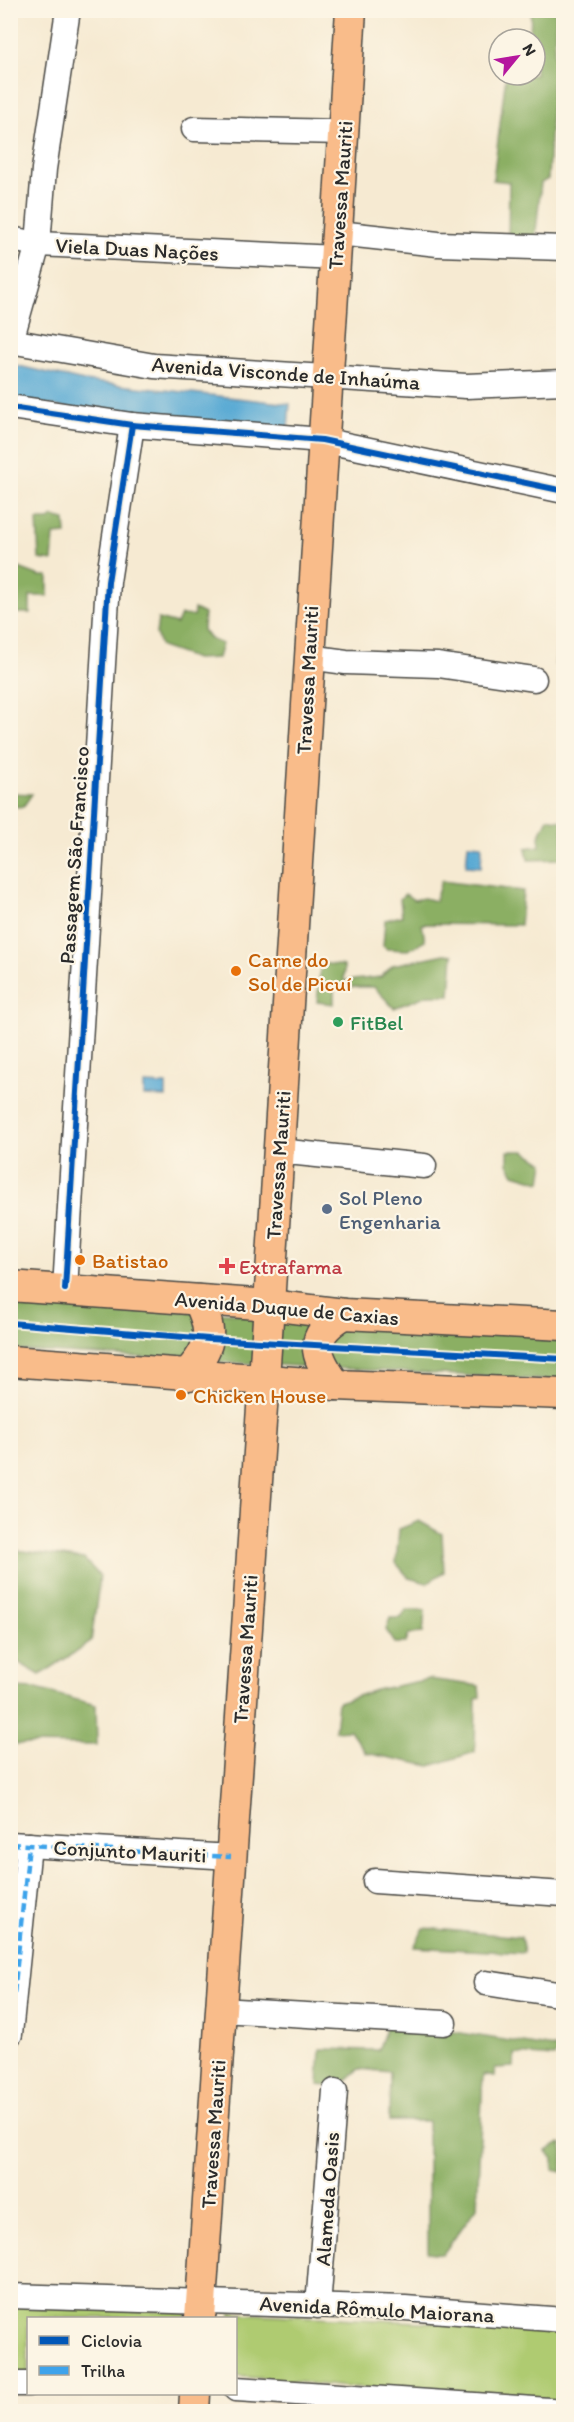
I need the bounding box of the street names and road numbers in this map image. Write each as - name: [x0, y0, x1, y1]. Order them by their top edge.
- street label: Travessa Mauriti: [322, 120, 358, 270]
- street label: Viela Duas Nações: [55, 232, 219, 266]
- street label: Avenida Visconde de Inhaúma: [151, 351, 421, 395]
- street label: Travessa Mauriti: [291, 605, 323, 755]
- street label: Passagem São Francisco: [54, 745, 94, 965]
- street label: Travessa Mauriti: [260, 1090, 296, 1240]
- street label: Avenida Duque de Caxias: [174, 1286, 400, 1330]
- street label: Travessa Mauriti: [227, 1574, 263, 1724]
- street label: Conjunto Mauriti: [53, 1835, 207, 1867]
- street label: Travessa Mauriti: [195, 2059, 231, 2209]
- street label: Alameda Oasis: [310, 2131, 344, 2267]
- street label: Avenida Rômulo Maiorana: [259, 2290, 495, 2328]

